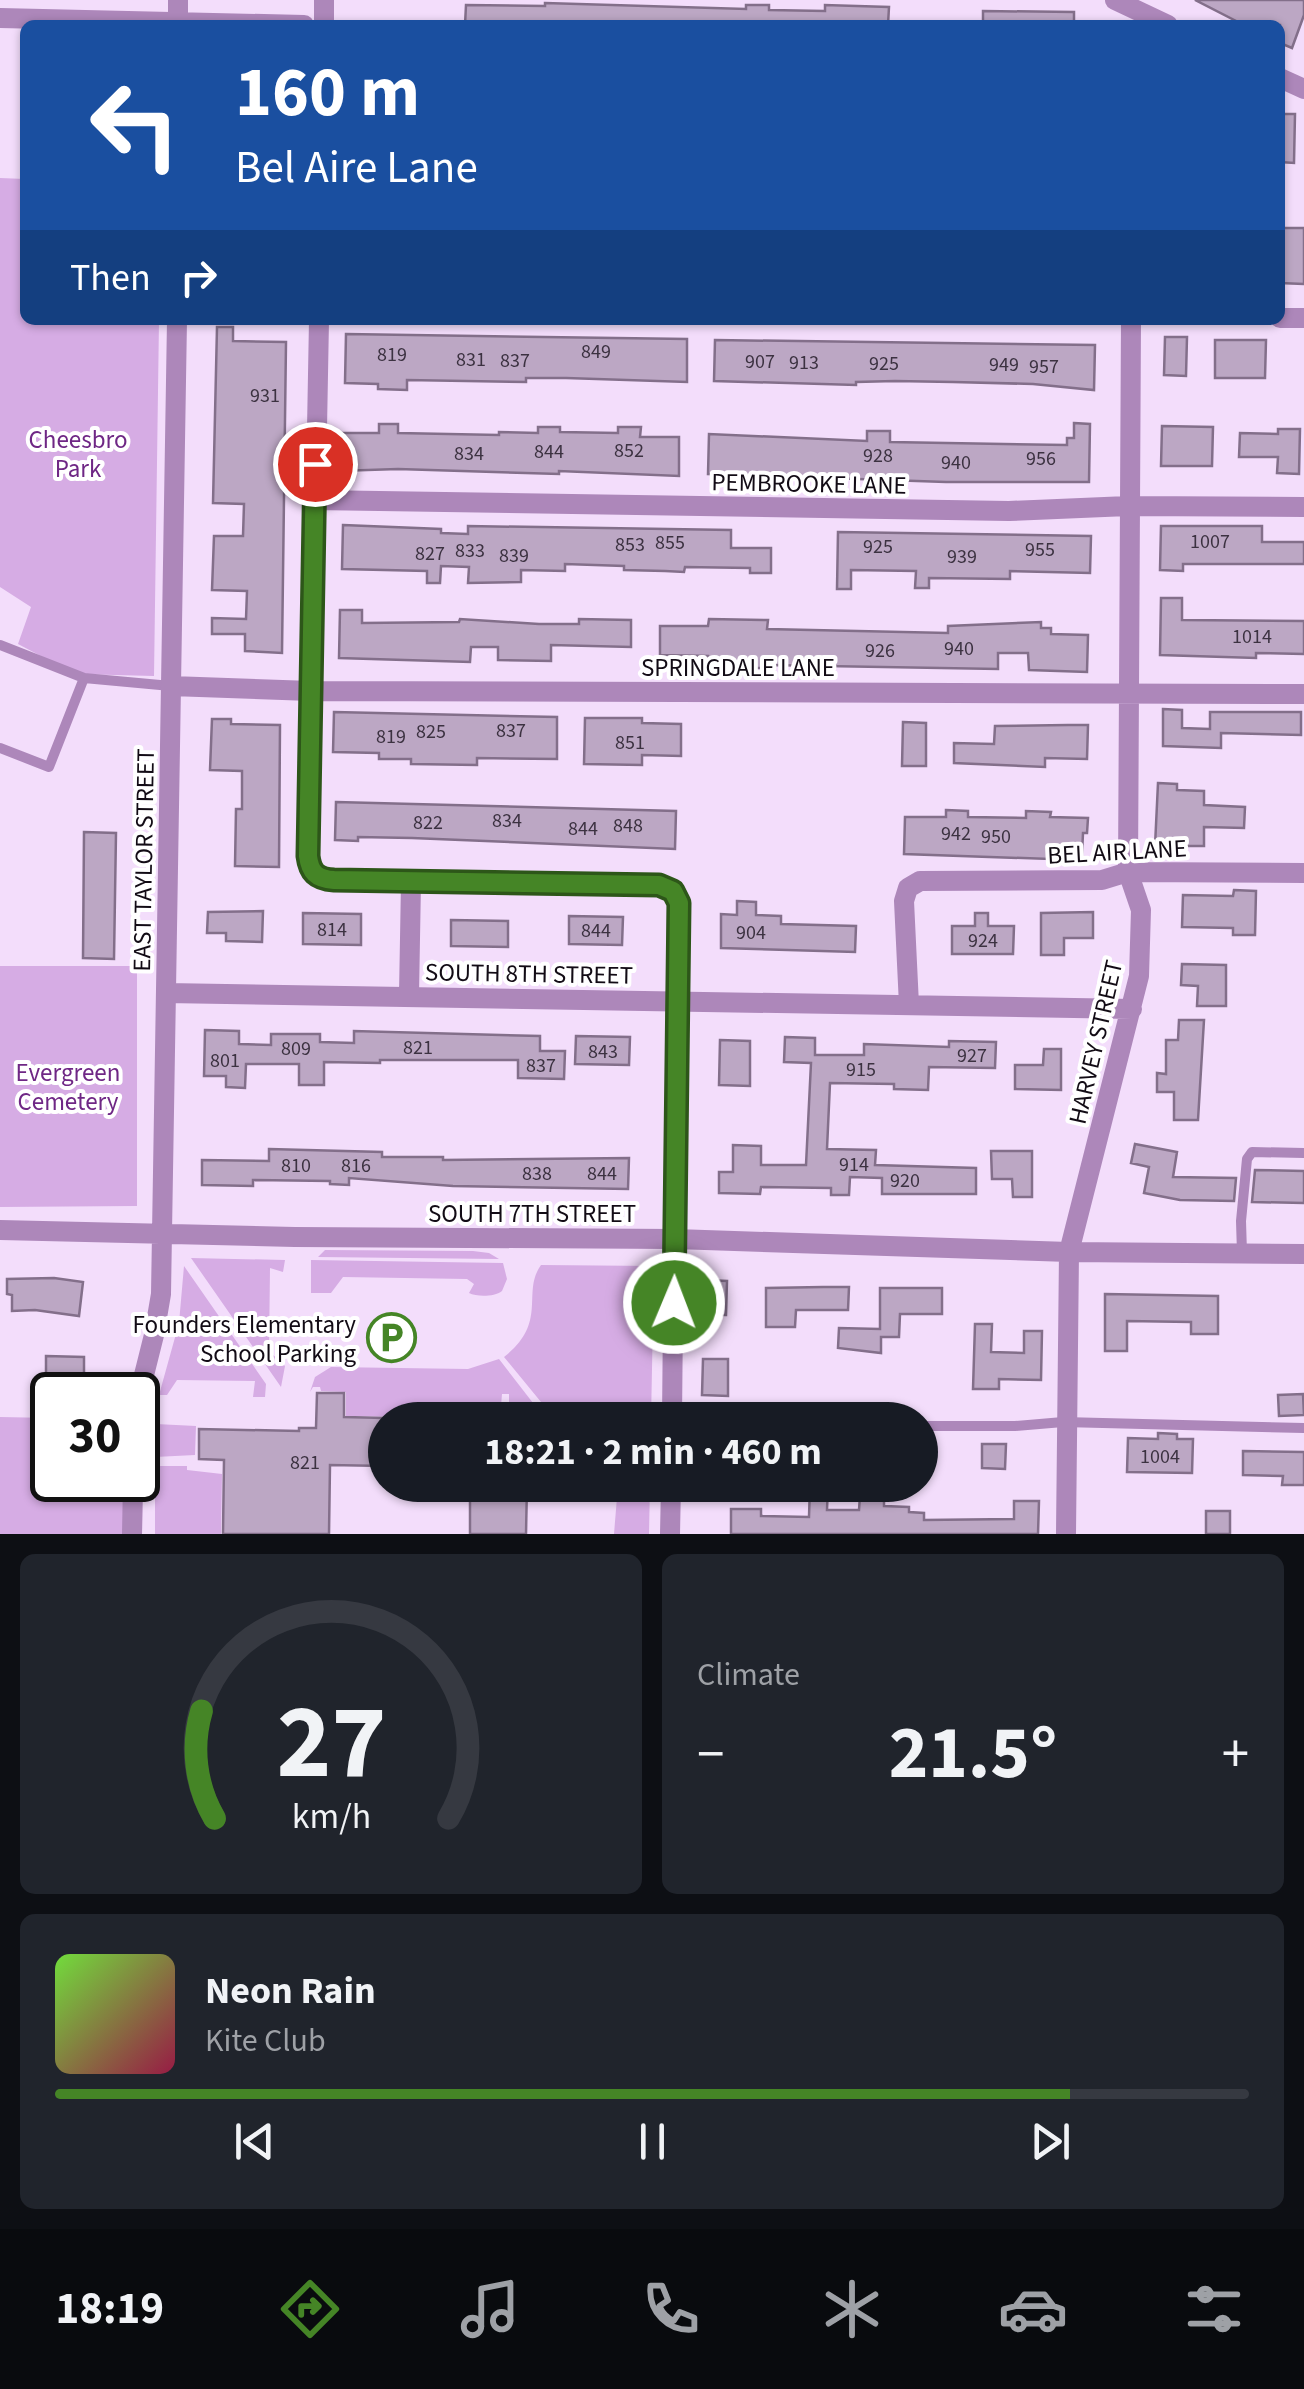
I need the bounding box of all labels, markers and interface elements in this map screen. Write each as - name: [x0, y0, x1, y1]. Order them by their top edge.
- text: 160 m: [235, 43, 420, 143]
- icon: left: [70, 60, 200, 190]
- text: Bel Aire Lane: [235, 136, 478, 200]
- icon: right: [171, 250, 226, 305]
- text: Then: [70, 251, 151, 305]
- house number: 849: [581, 338, 611, 366]
- house number: 819: [377, 341, 407, 369]
- house number: 831: [456, 346, 486, 374]
- house number: 837: [500, 347, 530, 375]
- house number: 907: [745, 348, 775, 376]
- house number: 913: [789, 349, 819, 377]
- house number: 925: [869, 350, 899, 378]
- house number: 949: [989, 351, 1019, 379]
- house number: 957: [1029, 353, 1059, 381]
- house number: 931: [250, 382, 280, 410]
- park label: Cheesbro Park: [29, 422, 127, 487]
- pin: [273, 422, 358, 507]
- icon: arrive: [288, 437, 343, 492]
- house number: 852: [614, 437, 644, 465]
- house number: 844: [534, 438, 564, 466]
- house number: 834: [454, 440, 484, 468]
- house number: 928: [863, 442, 893, 470]
- house number: 956: [1026, 445, 1056, 473]
- house number: 940: [941, 449, 971, 477]
- street label: PEMBROOKE LANE: [711, 464, 907, 504]
- house number: 1007: [1190, 528, 1230, 556]
- house number: 855: [655, 529, 685, 557]
- house number: 853: [615, 531, 645, 559]
- house number: 925: [863, 533, 893, 561]
- house number: 955: [1025, 536, 1055, 564]
- house number: 833: [455, 537, 485, 565]
- house number: 827: [415, 540, 445, 568]
- house number: 839: [499, 542, 529, 570]
- house number: 939: [947, 543, 977, 571]
- house number: 1014: [1232, 623, 1272, 651]
- house number: 940: [944, 635, 974, 663]
- house number: 926: [865, 637, 895, 665]
- street label: SPRINGDALE LANE: [641, 650, 835, 686]
- house number: 837: [496, 717, 526, 745]
- house number: 825: [416, 718, 446, 746]
- house number: 819: [376, 723, 406, 751]
- house number: 851: [615, 729, 645, 757]
- street label: EAST TAYLOR STREET: [124, 748, 164, 972]
- house number: 834: [492, 807, 522, 835]
- house number: 822: [413, 809, 443, 837]
- house number: 848: [613, 812, 643, 840]
- house number: 844: [568, 815, 598, 843]
- house number: 942: [941, 820, 971, 848]
- house number: 950: [981, 823, 1011, 851]
- street label: BEL AIR LANE: [1046, 830, 1188, 874]
- house number: 814: [317, 916, 347, 944]
- house number: 844: [581, 917, 611, 945]
- house number: 904: [736, 919, 766, 947]
- house number: 924: [968, 927, 998, 955]
- street label: SOUTH 8TH STREET: [425, 954, 633, 994]
- street label: HARVEY STREET: [1060, 957, 1132, 1128]
- house number: 821: [403, 1034, 433, 1062]
- house number: 809: [281, 1035, 311, 1063]
- house number: 843: [588, 1038, 618, 1066]
- house number: 927: [957, 1042, 987, 1070]
- house number: 801: [210, 1047, 240, 1075]
- house number: 837: [526, 1052, 556, 1080]
- park label: Evergreen Cemetery: [16, 1055, 120, 1120]
- house number: 915: [846, 1056, 876, 1084]
- house number: 914: [839, 1151, 869, 1179]
- house number: 810: [281, 1152, 311, 1180]
- house number: 816: [341, 1152, 371, 1180]
- house number: 838: [522, 1160, 552, 1188]
- house number: 844: [587, 1160, 617, 1188]
- house number: 920: [890, 1167, 920, 1195]
- street label: SOUTH 7TH STREET: [428, 1196, 636, 1232]
- position arrow: [622, 1251, 726, 1355]
- place label: Founders Elementary School Parking: [133, 1307, 356, 1372]
- parking icon: Founders Elementary School Parking: [365, 1312, 417, 1364]
- speed limit sign: 30: [30, 1372, 160, 1502]
- text: 18:21 · 2 min · 460 m: [484, 1425, 822, 1479]
- house number: 1004: [1140, 1443, 1180, 1471]
- house number: 821: [290, 1449, 320, 1477]
- text: Climate: [697, 1652, 800, 1698]
- text: 27: [276, 1670, 386, 1818]
- text: 21.5°: [889, 1700, 1057, 1807]
- text: −: [697, 1716, 724, 1794]
- text: +: [1222, 1716, 1249, 1794]
- text: km/h: [291, 1791, 371, 1842]
- text: Neon Rain: [205, 1964, 376, 2018]
- text: Kite Club: [205, 2018, 326, 2064]
- icon: previous: [227, 2114, 282, 2169]
- icon: pause: [625, 2114, 680, 2169]
- icon: next: [1023, 2114, 1078, 2169]
- icon: directions: [275, 2274, 345, 2344]
- icon: music: [455, 2274, 525, 2344]
- icon: phone: [636, 2274, 706, 2344]
- icon: climate: [817, 2274, 887, 2344]
- icon: car: [998, 2274, 1068, 2344]
- icon: filters: [1179, 2274, 1249, 2344]
- text: 18:19: [55, 2277, 164, 2341]

